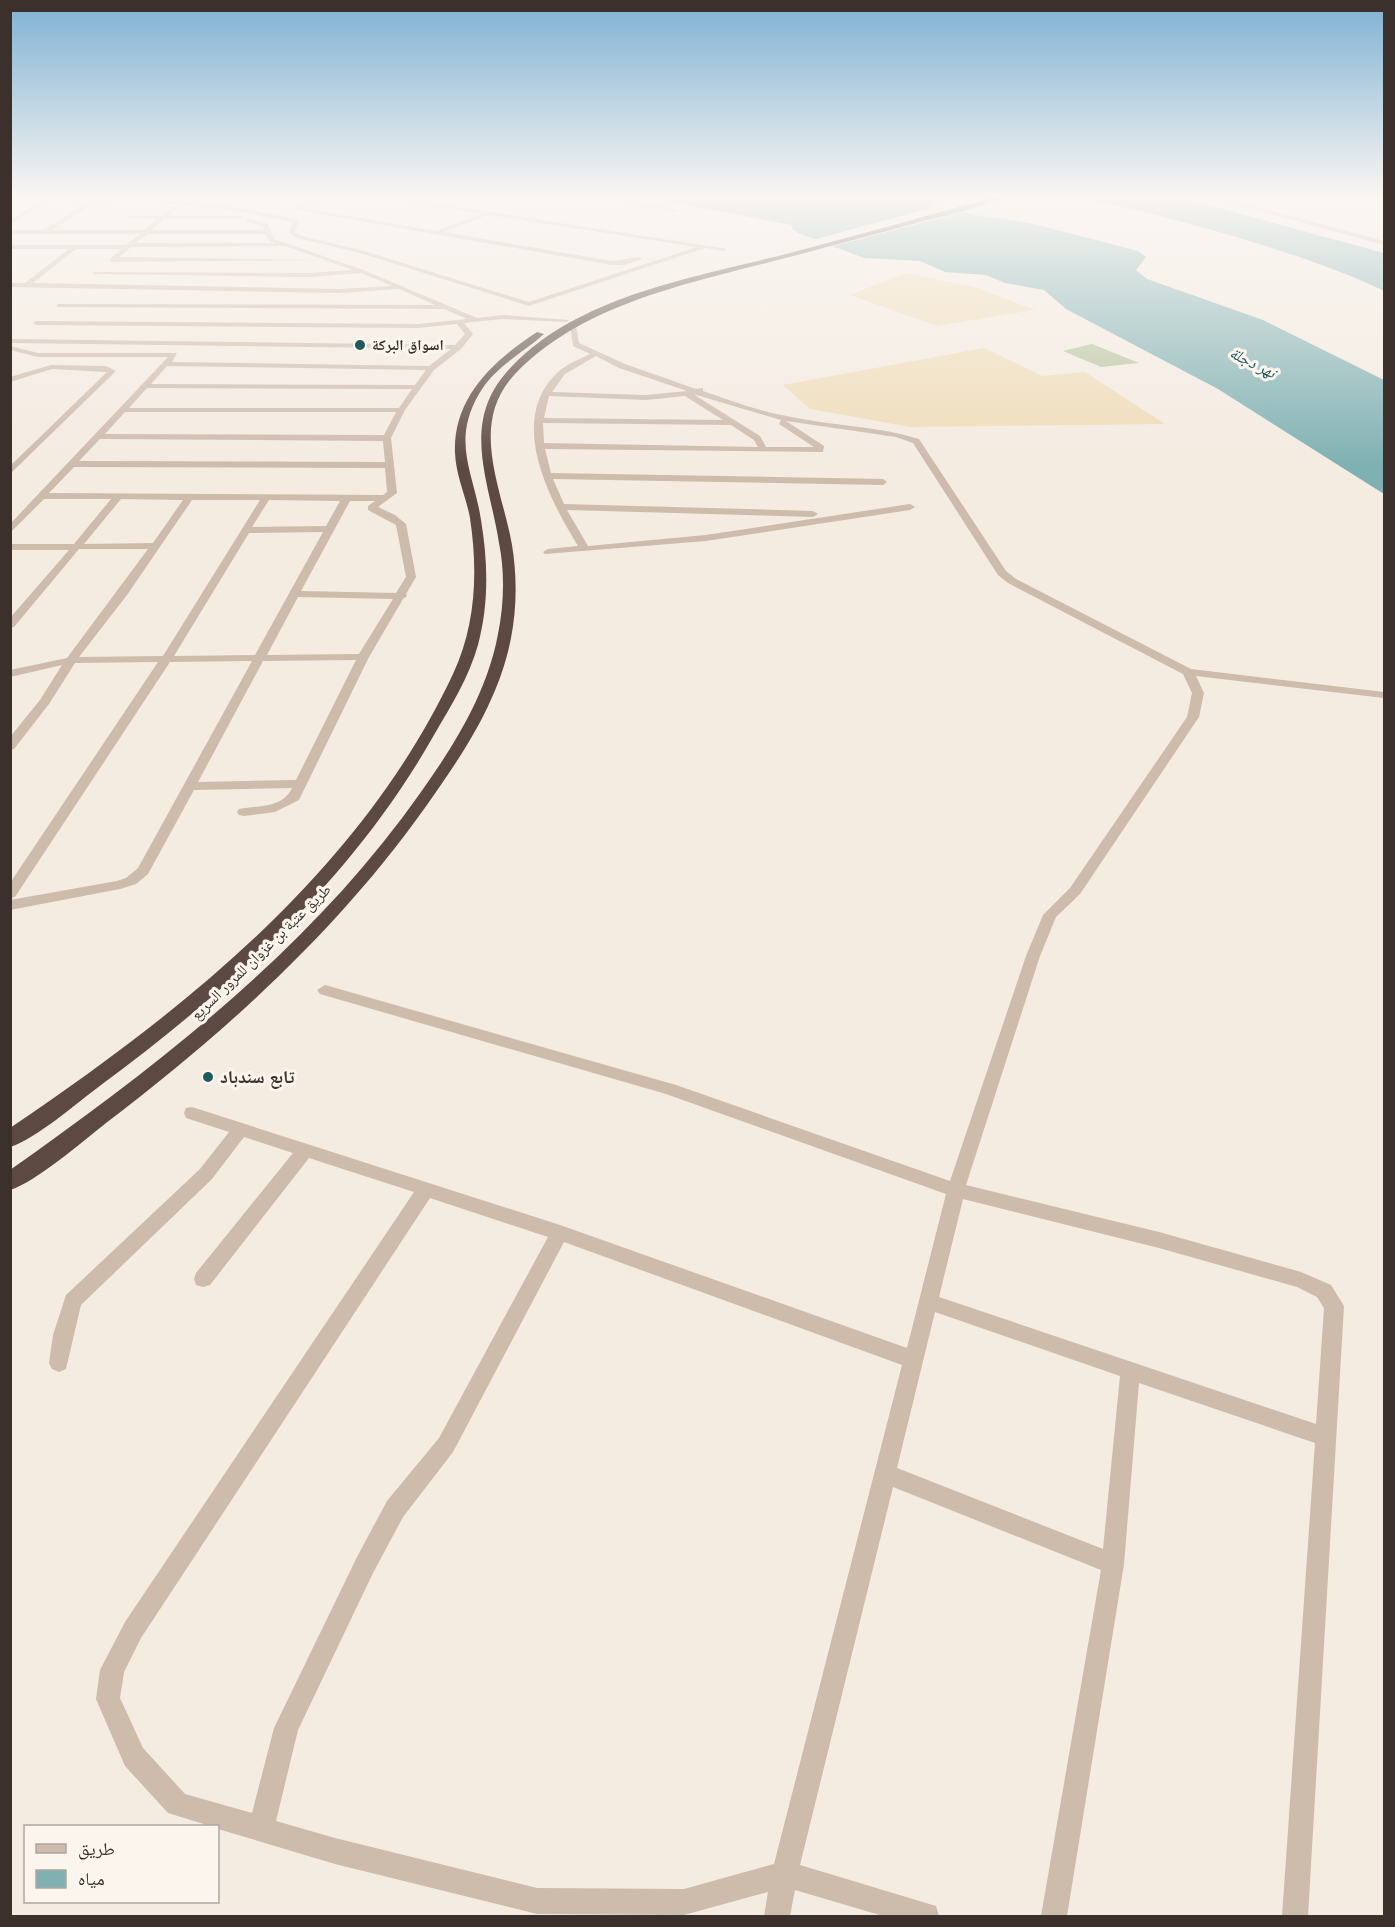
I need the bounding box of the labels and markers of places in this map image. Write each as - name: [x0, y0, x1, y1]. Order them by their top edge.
- place label: اسواق البركة: [372, 335, 444, 354]
- marker: اسواق البركة: [353, 338, 367, 352]
- place label: تابع سندباد: [220, 1065, 295, 1089]
- marker: تابع سندباد: [201, 1070, 215, 1084]

